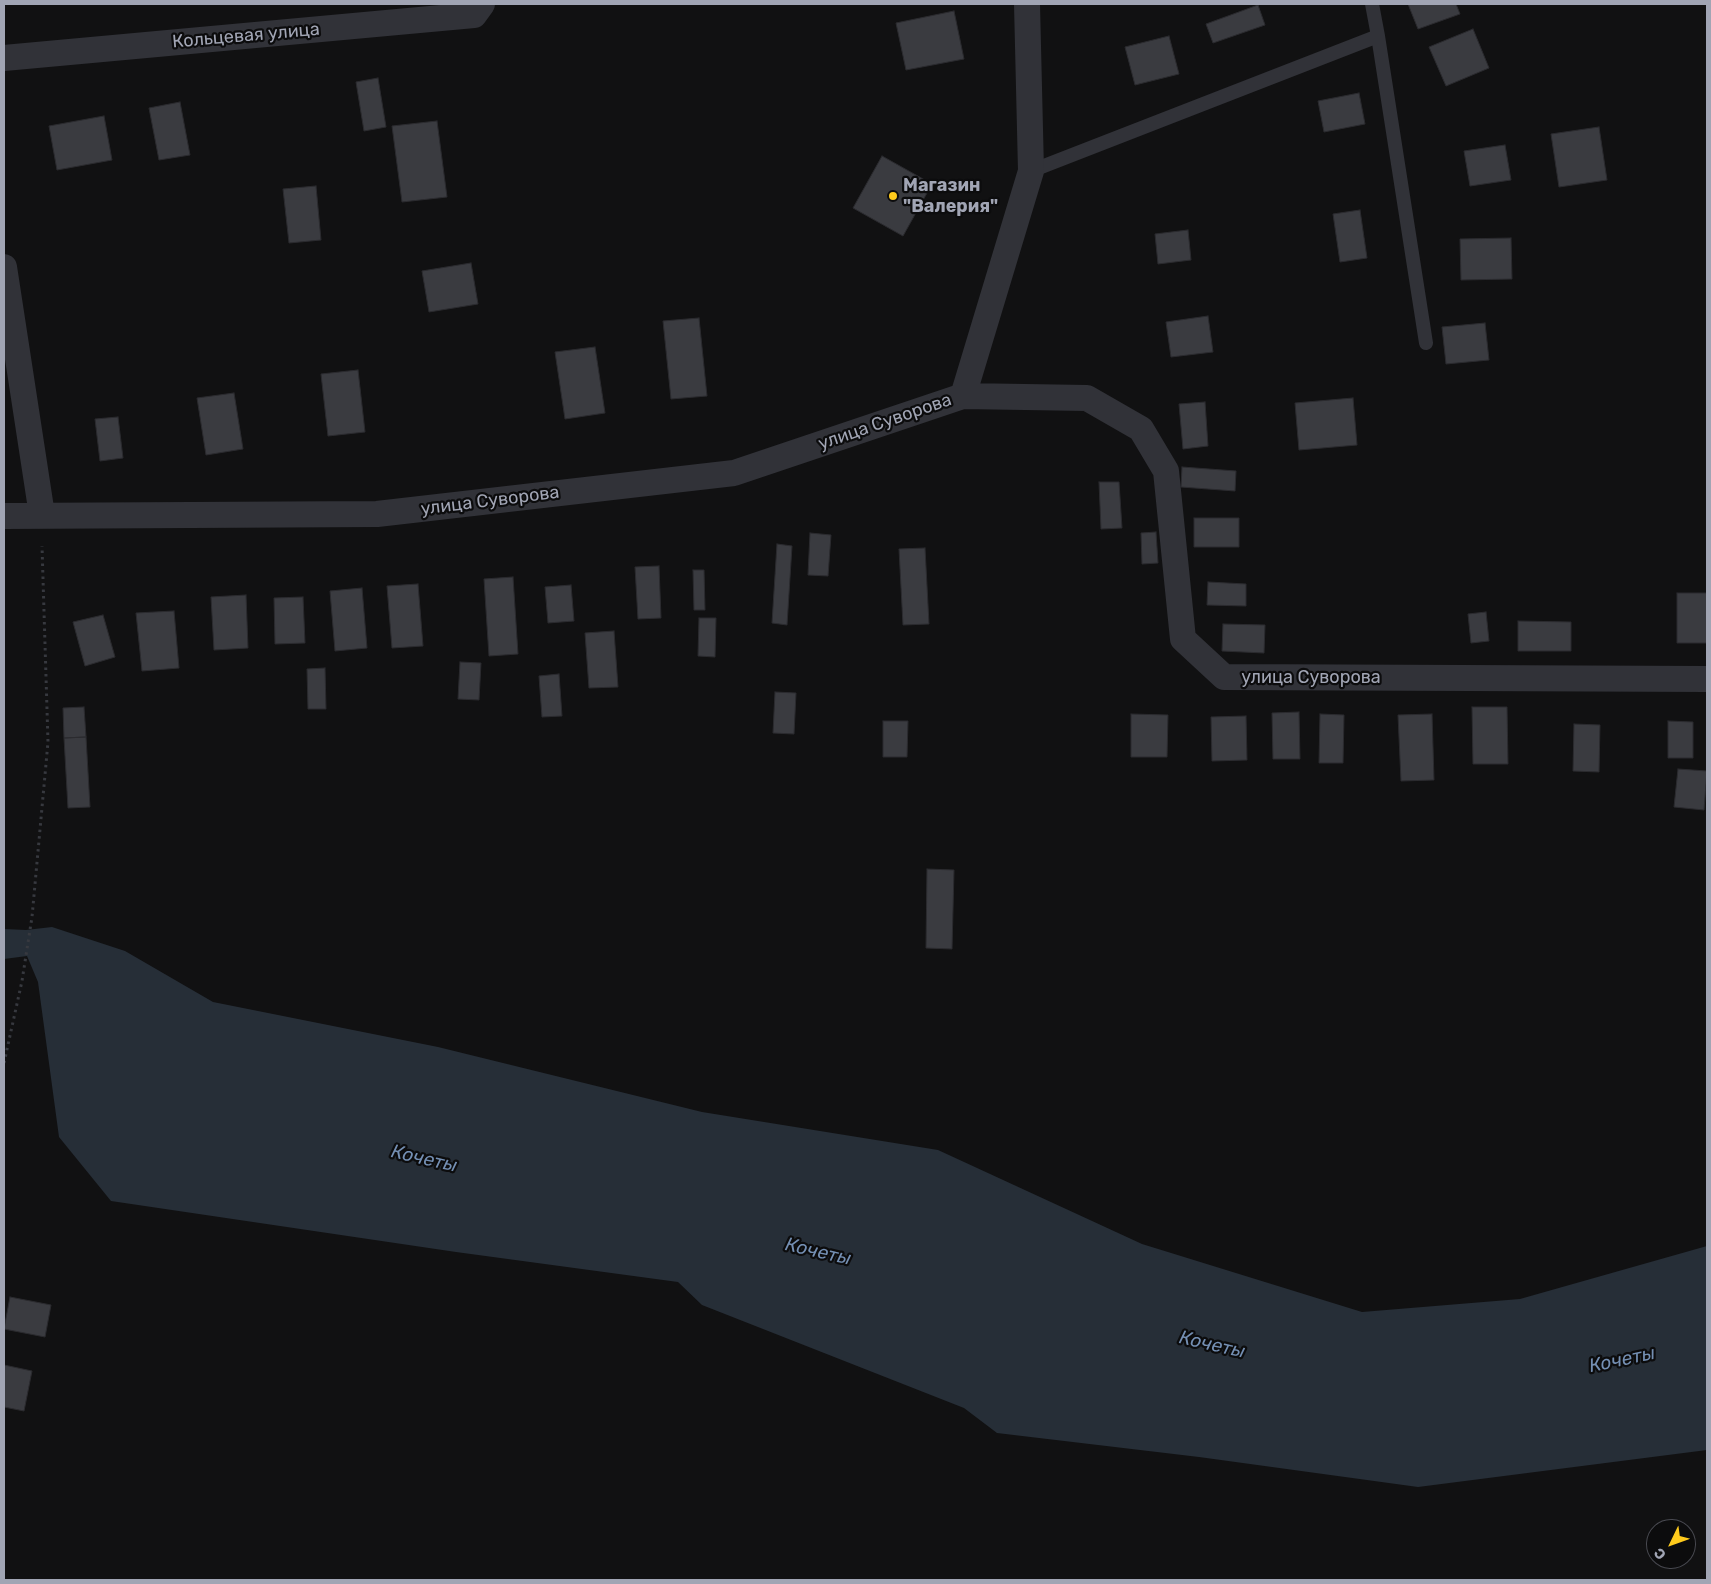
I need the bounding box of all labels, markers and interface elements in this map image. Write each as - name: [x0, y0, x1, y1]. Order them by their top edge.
- street label: Кольцевая улица: [171, 19, 321, 53]
- place label: Магазин "Валерия": [903, 175, 998, 218]
- marker: Магазин "Валерия": [887, 190, 899, 202]
- street label: улица Суворова: [816, 389, 954, 455]
- street label: улица Суворова: [419, 482, 561, 520]
- street label: улица Суворова: [1241, 667, 1381, 689]
- water label: Кочеты: [389, 1140, 459, 1178]
- water label: Кочеты: [783, 1233, 853, 1271]
- water label: Кочеты: [1177, 1326, 1247, 1364]
- water label: Кочеты: [1587, 1342, 1657, 1378]
- north arrow: [1646, 1519, 1696, 1569]
- text: С: [1651, 1544, 1670, 1563]

